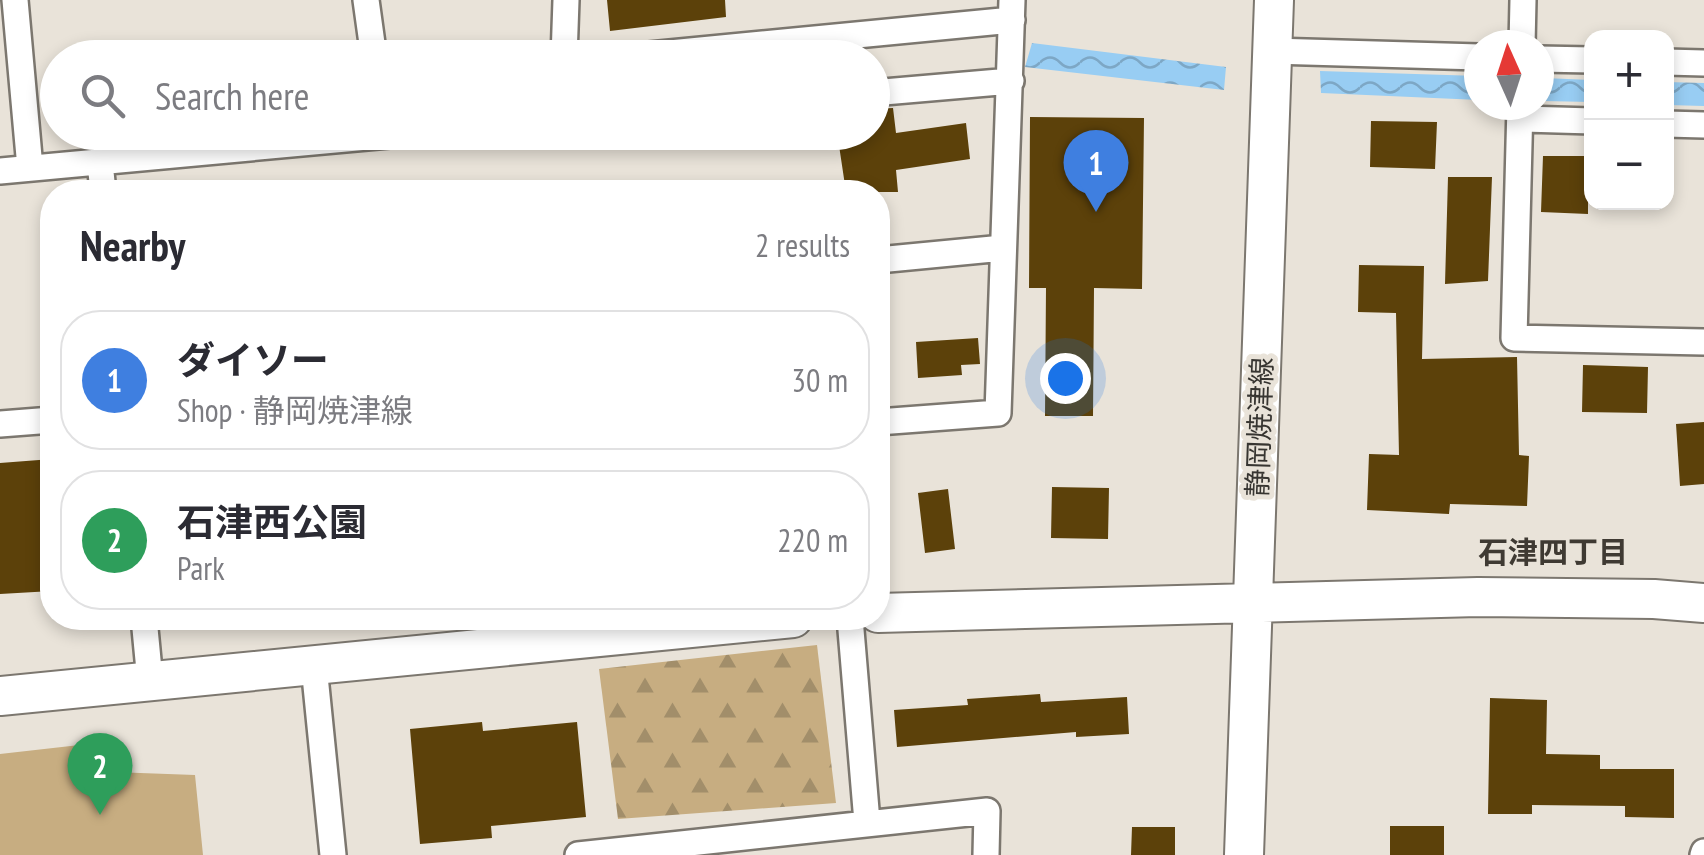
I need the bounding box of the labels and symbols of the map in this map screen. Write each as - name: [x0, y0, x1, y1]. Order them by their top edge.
- north arrow: [1464, 30, 1554, 120]
- pin: 1: [1064, 130, 1128, 212]
- your location: [1040, 353, 1091, 404]
- street label: 静岡焼津線: [1238, 356, 1280, 498]
- district label: 石津四丁目: [1478, 532, 1628, 571]
- pin: 2: [68, 732, 132, 815]

